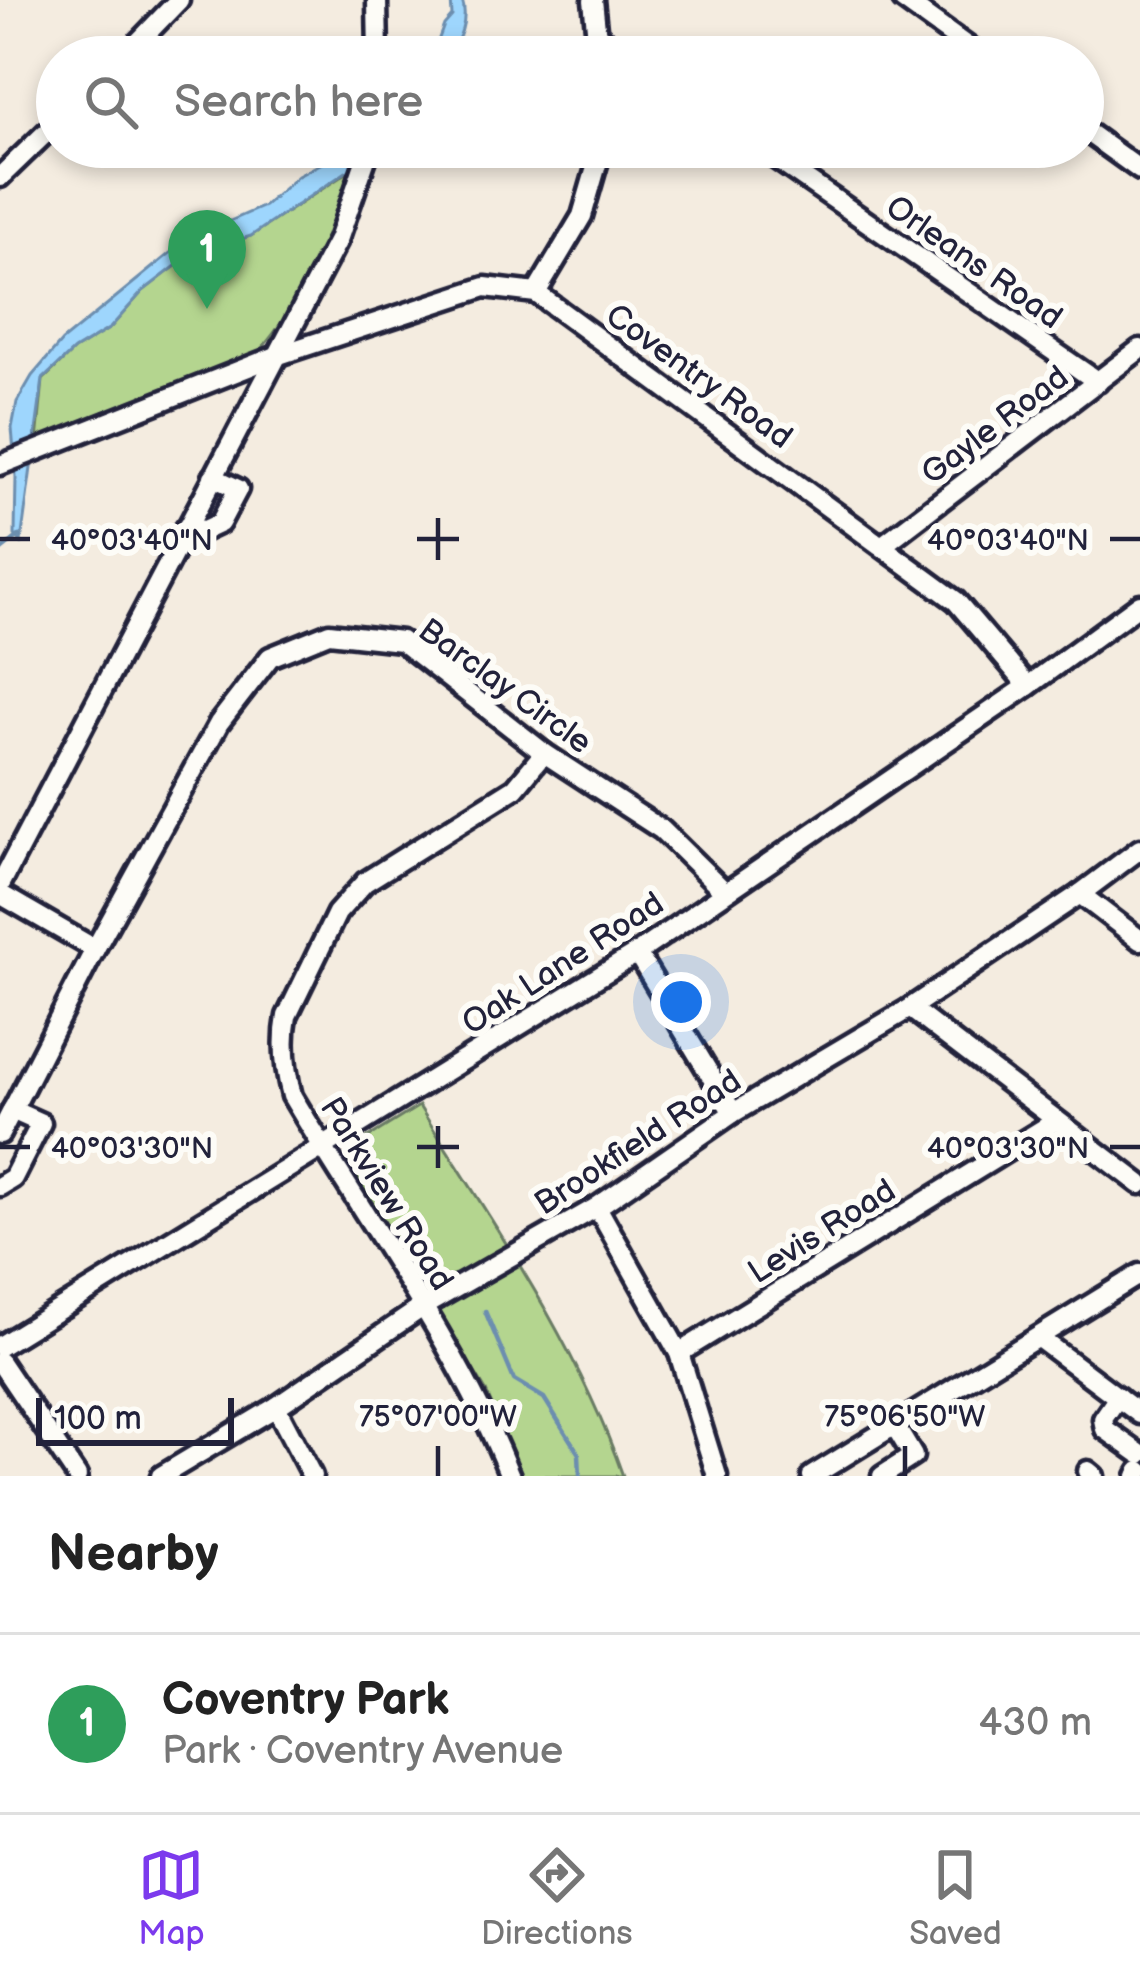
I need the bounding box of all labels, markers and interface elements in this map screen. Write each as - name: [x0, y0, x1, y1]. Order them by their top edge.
- search box: [36, 36, 1104, 168]
- icon: search: [78, 69, 144, 135]
- text: Search here: [174, 75, 423, 130]
- street label: Orleans Road: [878, 187, 1070, 338]
- pin: 1: [168, 210, 246, 309]
- street label: Coventry Road: [598, 296, 800, 458]
- street label: Gayle Road: [914, 357, 1077, 494]
- text: 40°03'40"N: [51, 523, 213, 559]
- text: 40°03'40"N: [927, 523, 1089, 559]
- street label: Barclay Circle: [410, 610, 599, 763]
- street label: Oak Lane Road: [455, 884, 671, 1044]
- your location: [651, 972, 711, 1032]
- street label: Brookfield Road: [527, 1061, 749, 1224]
- street label: Parkview Road: [311, 1090, 462, 1298]
- text: 40°03'30"N: [51, 1131, 213, 1167]
- text: 40°03'30"N: [927, 1131, 1089, 1167]
- street label: Levis Road: [741, 1171, 903, 1293]
- scale bar: [36, 1392, 234, 1445]
- text: 100 m: [54, 1399, 142, 1439]
- text: 75°07'00"W: [359, 1399, 517, 1435]
- text: 75°06'50"W: [824, 1399, 986, 1435]
- text: Nearby: [48, 1524, 219, 1585]
- text: Coventry Park: [162, 1673, 449, 1728]
- text: 1: [79, 1700, 95, 1747]
- text: 430 m: [979, 1700, 1092, 1747]
- text: Park · Coventry Avenue: [162, 1728, 563, 1775]
- tab: Map: [138, 1842, 205, 1954]
- tab: Directions: [481, 1842, 633, 1954]
- tab: Saved: [909, 1842, 1002, 1954]

